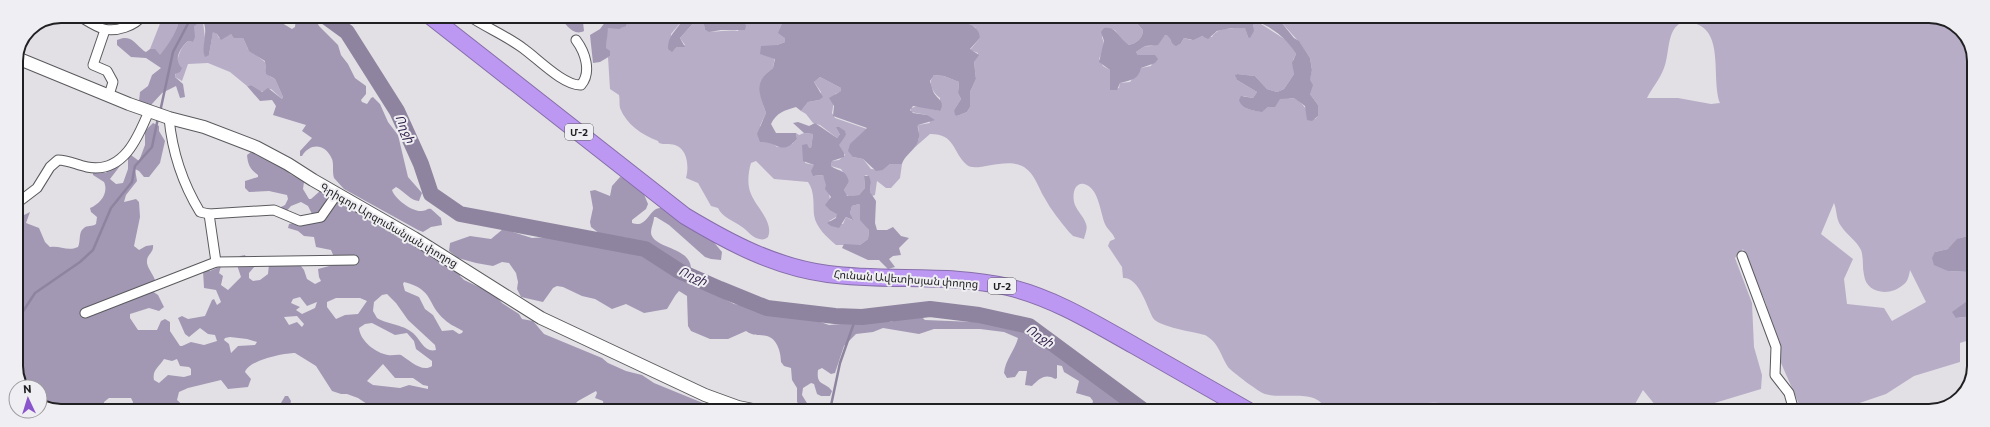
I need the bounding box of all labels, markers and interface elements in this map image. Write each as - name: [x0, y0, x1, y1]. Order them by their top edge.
- water label: Ողջի: [393, 112, 419, 146]
- road number: Մ-2: [565, 124, 593, 140]
- street label: Գրիգոր Արզումանյան փողոց: [317, 180, 461, 270]
- water label: Ողջի: [677, 263, 711, 289]
- street label: Հունան Ավետիսյան փողոց: [833, 267, 979, 291]
- road number: Մ-2: [988, 278, 1016, 294]
- water label: Ողջի: [1024, 321, 1057, 350]
- north arrow: [8, 379, 48, 419]
- text: N: [23, 382, 32, 395]

